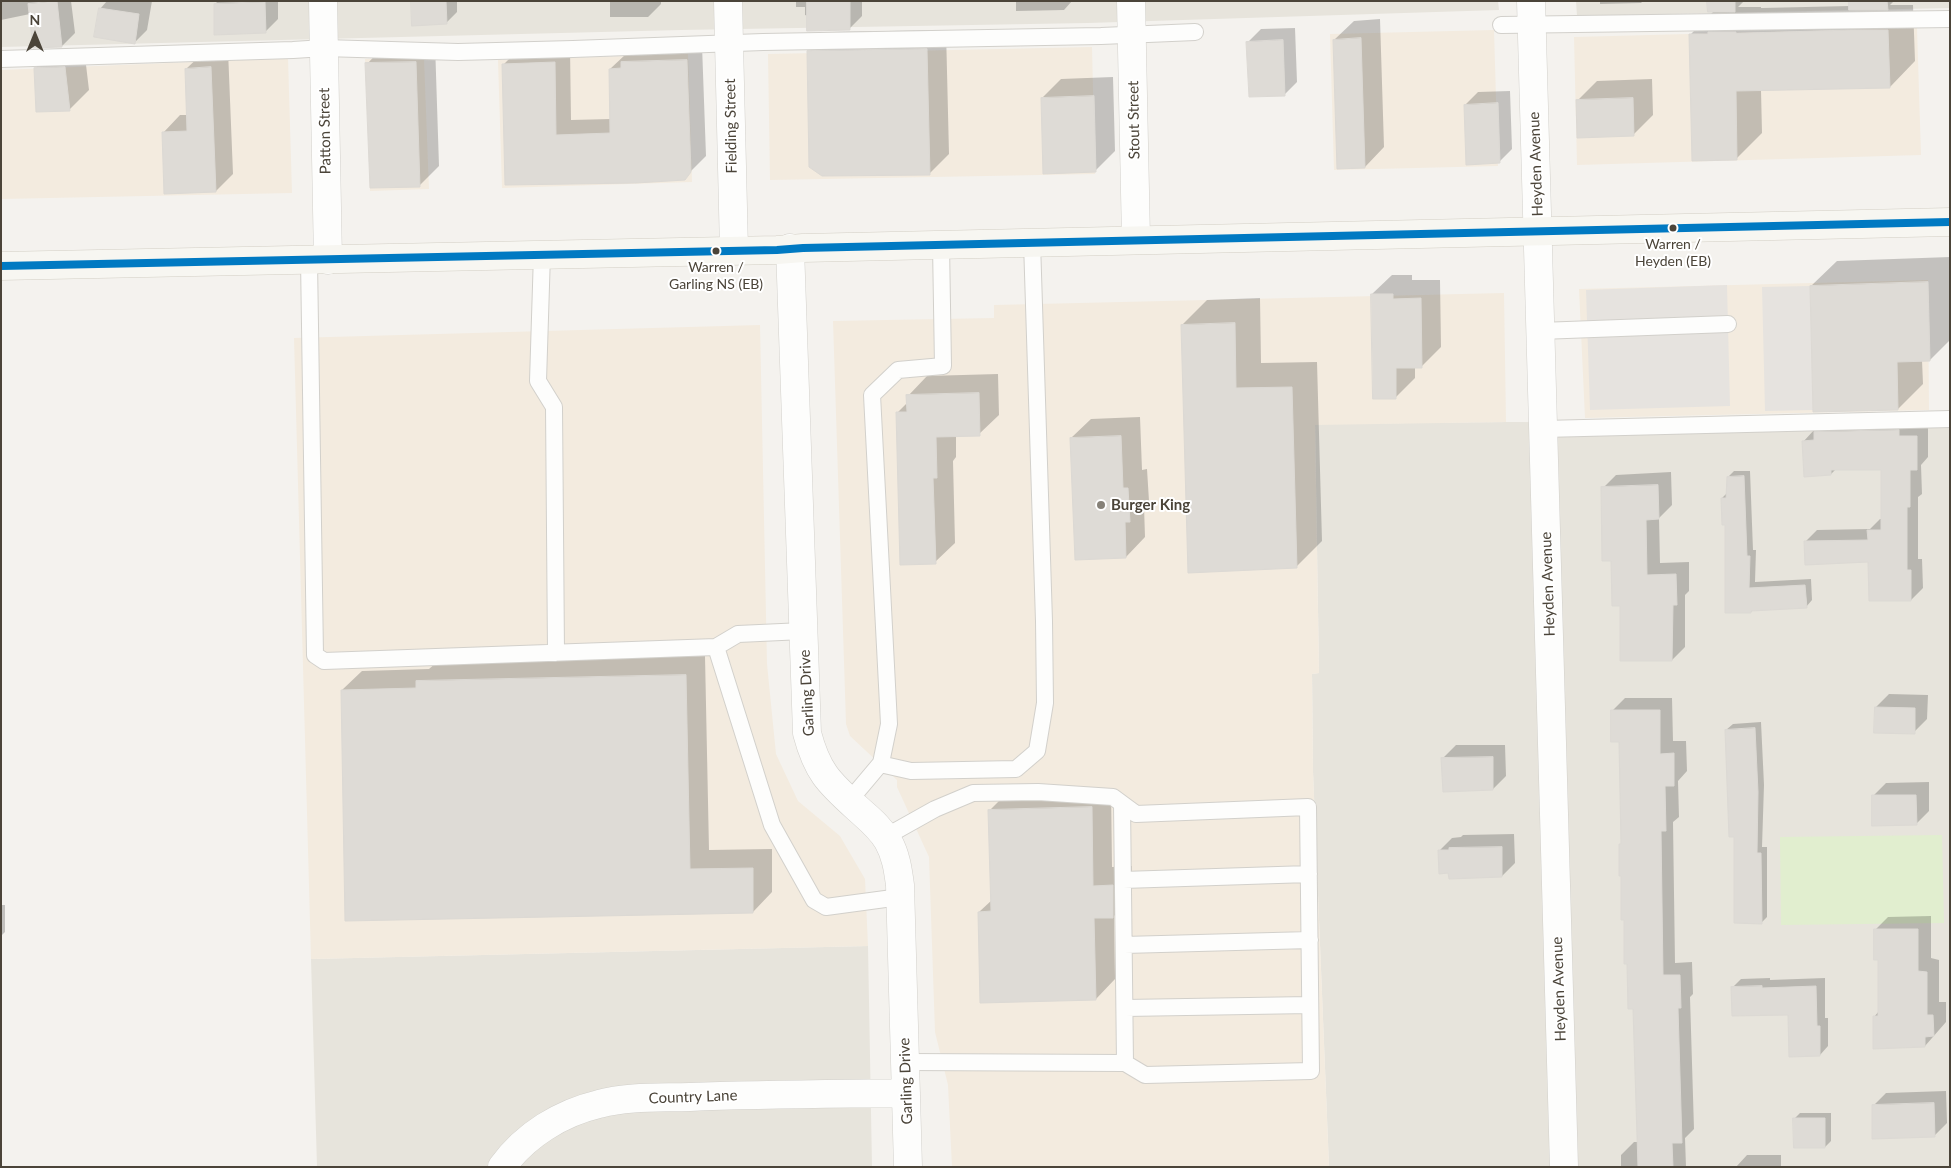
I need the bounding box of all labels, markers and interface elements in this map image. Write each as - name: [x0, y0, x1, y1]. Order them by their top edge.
- north arrow: [10, 10, 60, 60]
- text: N: [30, 11, 40, 28]
- street label: Fielding Street: [721, 78, 741, 174]
- street label: Stout Street: [1124, 80, 1144, 160]
- street label: Patton Street: [315, 88, 335, 174]
- street label: Heyden Avenue: [1525, 111, 1547, 217]
- marker: Warren / Heyden (EB): [1668, 223, 1678, 233]
- place label: Warren / Heyden (EB): [1635, 236, 1711, 268]
- marker: Warren / Garling NS (EB): [711, 246, 721, 256]
- place label: Warren / Garling NS (EB): [669, 259, 763, 292]
- place label: Burger King: [1111, 496, 1190, 514]
- marker: Burger King: [1095, 499, 1107, 511]
- street label: Heyden Avenue: [1537, 531, 1559, 637]
- street label: Garling Drive: [796, 649, 818, 737]
- street label: Heyden Avenue: [1548, 936, 1570, 1042]
- street label: Garling Drive: [895, 1037, 917, 1125]
- street label: Country Lane: [648, 1086, 738, 1108]

